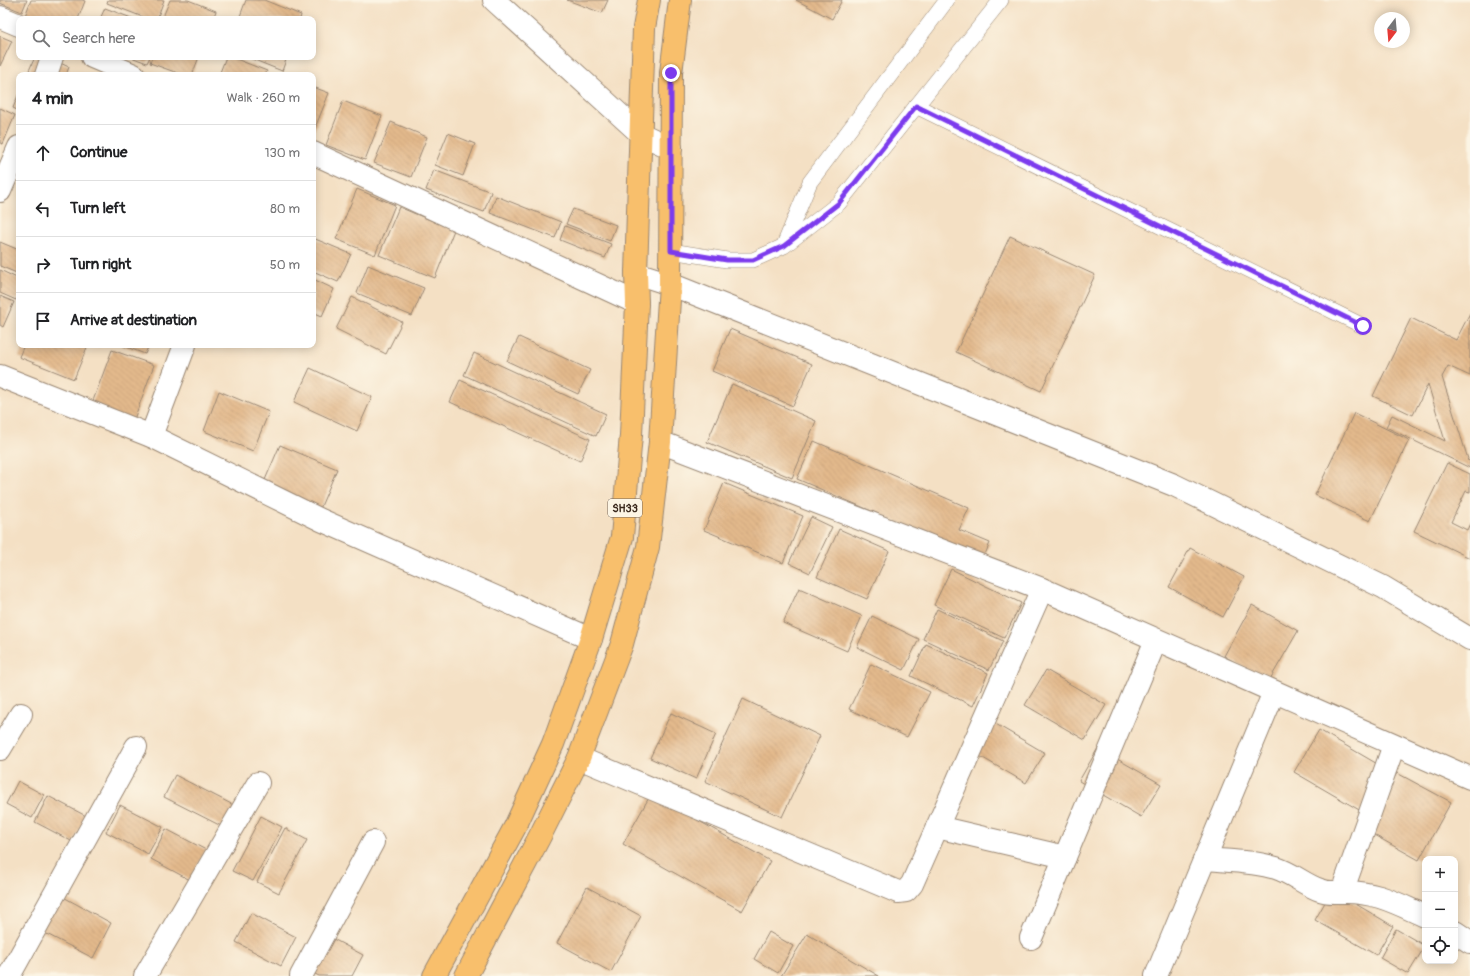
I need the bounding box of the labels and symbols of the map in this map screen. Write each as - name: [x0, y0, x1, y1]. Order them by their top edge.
- north arrow: [1374, 12, 1410, 48]
- route end: [662, 64, 680, 82]
- route start: [1354, 317, 1372, 335]
- road number: SH33: [608, 499, 642, 517]

